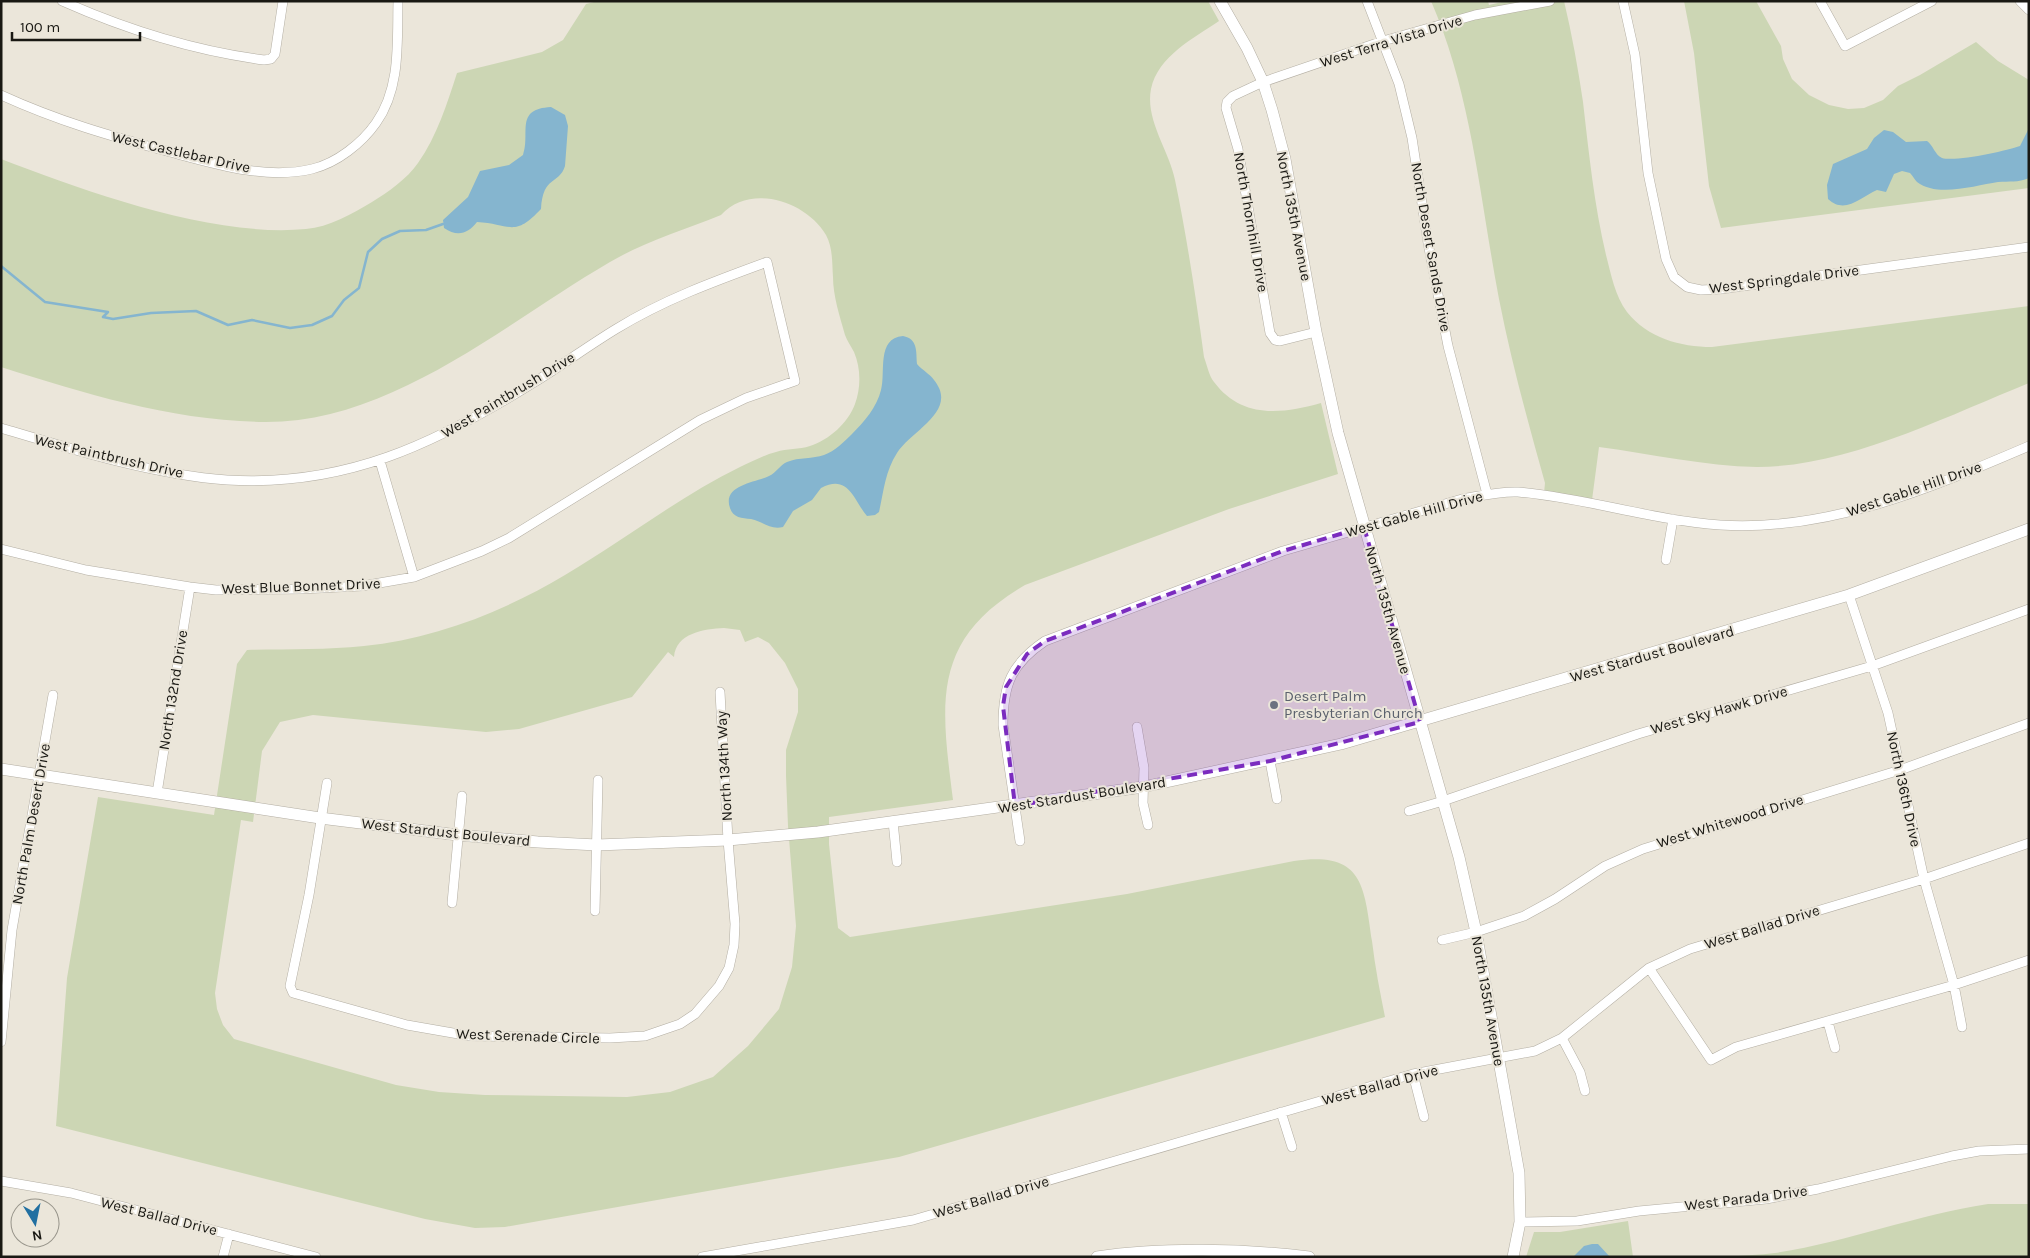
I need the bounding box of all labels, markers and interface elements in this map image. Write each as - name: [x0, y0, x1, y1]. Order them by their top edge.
- scale bar: [12, 10, 140, 42]
- street label: West Terra Vista Drive: [1318, 11, 1464, 71]
- text: 100 m: [20, 18, 60, 36]
- street label: West Castlebar Drive: [110, 127, 252, 177]
- street label: North 135th Avenue: [1273, 149, 1315, 283]
- street label: North Thornhill Drive: [1230, 151, 1272, 293]
- street label: North Desert Sands Drive: [1407, 161, 1455, 333]
- street label: West Springdale Drive: [1708, 261, 1860, 297]
- street label: West Paintbrush Drive: [438, 348, 578, 442]
- street label: West Paintbrush Drive: [33, 430, 185, 482]
- street label: West Gable Hill Drive: [1844, 457, 1984, 521]
- street label: West Gable Hill Drive: [1343, 487, 1485, 541]
- street label: North 135th Avenue: [1361, 544, 1415, 676]
- street label: West Blue Bonnet Drive: [221, 574, 381, 598]
- street label: West Stardust Boulevard: [1568, 622, 1736, 686]
- street label: North 132nd Drive: [155, 629, 191, 751]
- street label: West Sky Hawk Drive: [1648, 682, 1790, 738]
- place label: Desert Palm Presbyterian Church: [1284, 687, 1423, 722]
- marker: Desert Palm Presbyterian Church: [1268, 699, 1280, 711]
- street label: North 134th Way: [712, 710, 736, 822]
- street label: North 136th Drive: [1883, 730, 1925, 848]
- street label: North Palm Desert Drive: [8, 742, 54, 906]
- street label: West Stardust Boulevard: [997, 773, 1167, 817]
- street label: West Whitewood Drive: [1654, 790, 1806, 852]
- street label: West Stardust Boulevard: [361, 814, 531, 850]
- street label: West Ballad Drive: [1702, 901, 1822, 953]
- street label: North 135th Avenue: [1468, 934, 1508, 1068]
- street label: West Serenade Circle: [456, 1024, 600, 1048]
- street label: West Ballad Drive: [1320, 1061, 1440, 1109]
- street label: West Ballad Drive: [931, 1172, 1051, 1222]
- street label: West Parada Drive: [1684, 1182, 1808, 1214]
- street label: West Ballad Drive: [99, 1193, 219, 1239]
- north arrow: [10, 1198, 60, 1248]
- text: N: [31, 1226, 44, 1245]

